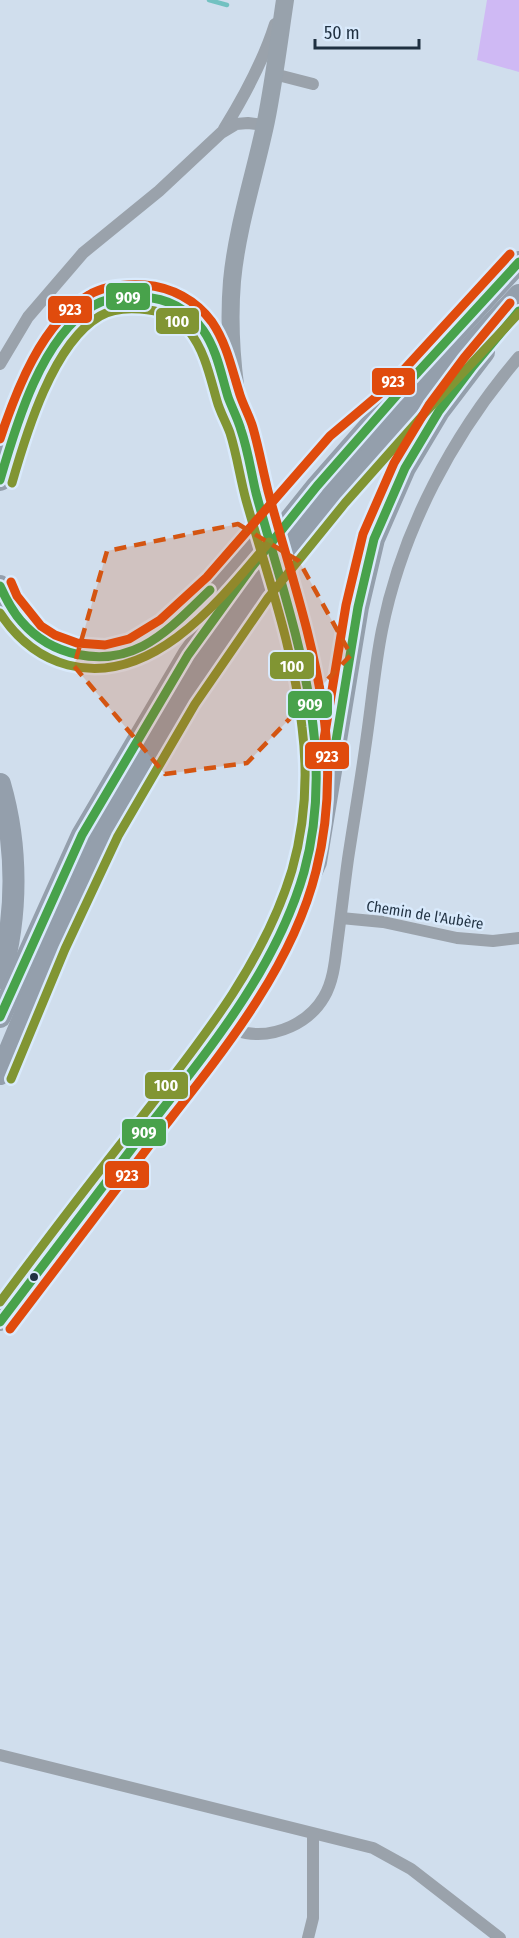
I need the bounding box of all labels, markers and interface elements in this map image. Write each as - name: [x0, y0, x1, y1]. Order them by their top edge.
- scale bar: [315, 12, 418, 50]
- text: 50 m: [324, 22, 360, 44]
- line badge: 909: [105, 282, 151, 311]
- text: 909: [115, 288, 141, 307]
- line badge: 923: [47, 295, 93, 324]
- text: 923: [58, 300, 82, 319]
- line badge: 100: [155, 307, 200, 335]
- text: 100: [165, 312, 189, 331]
- line badge: 923: [371, 367, 416, 396]
- text: 923: [381, 372, 405, 391]
- line badge: 100: [269, 651, 315, 680]
- text: 100: [280, 657, 304, 676]
- line badge: 909: [287, 690, 333, 719]
- text: 909: [297, 695, 323, 714]
- line badge: 923: [304, 741, 350, 770]
- text: 923: [315, 747, 339, 766]
- street label: Chemin de l'Aubère: [365, 897, 485, 933]
- line badge: 100: [144, 1071, 189, 1100]
- text: 100: [154, 1076, 178, 1095]
- line badge: 909: [121, 1118, 167, 1147]
- text: 909: [131, 1123, 157, 1142]
- line badge: 923: [104, 1160, 150, 1189]
- text: 923: [115, 1166, 139, 1185]
- unlabelled marker: [28, 1271, 40, 1283]

